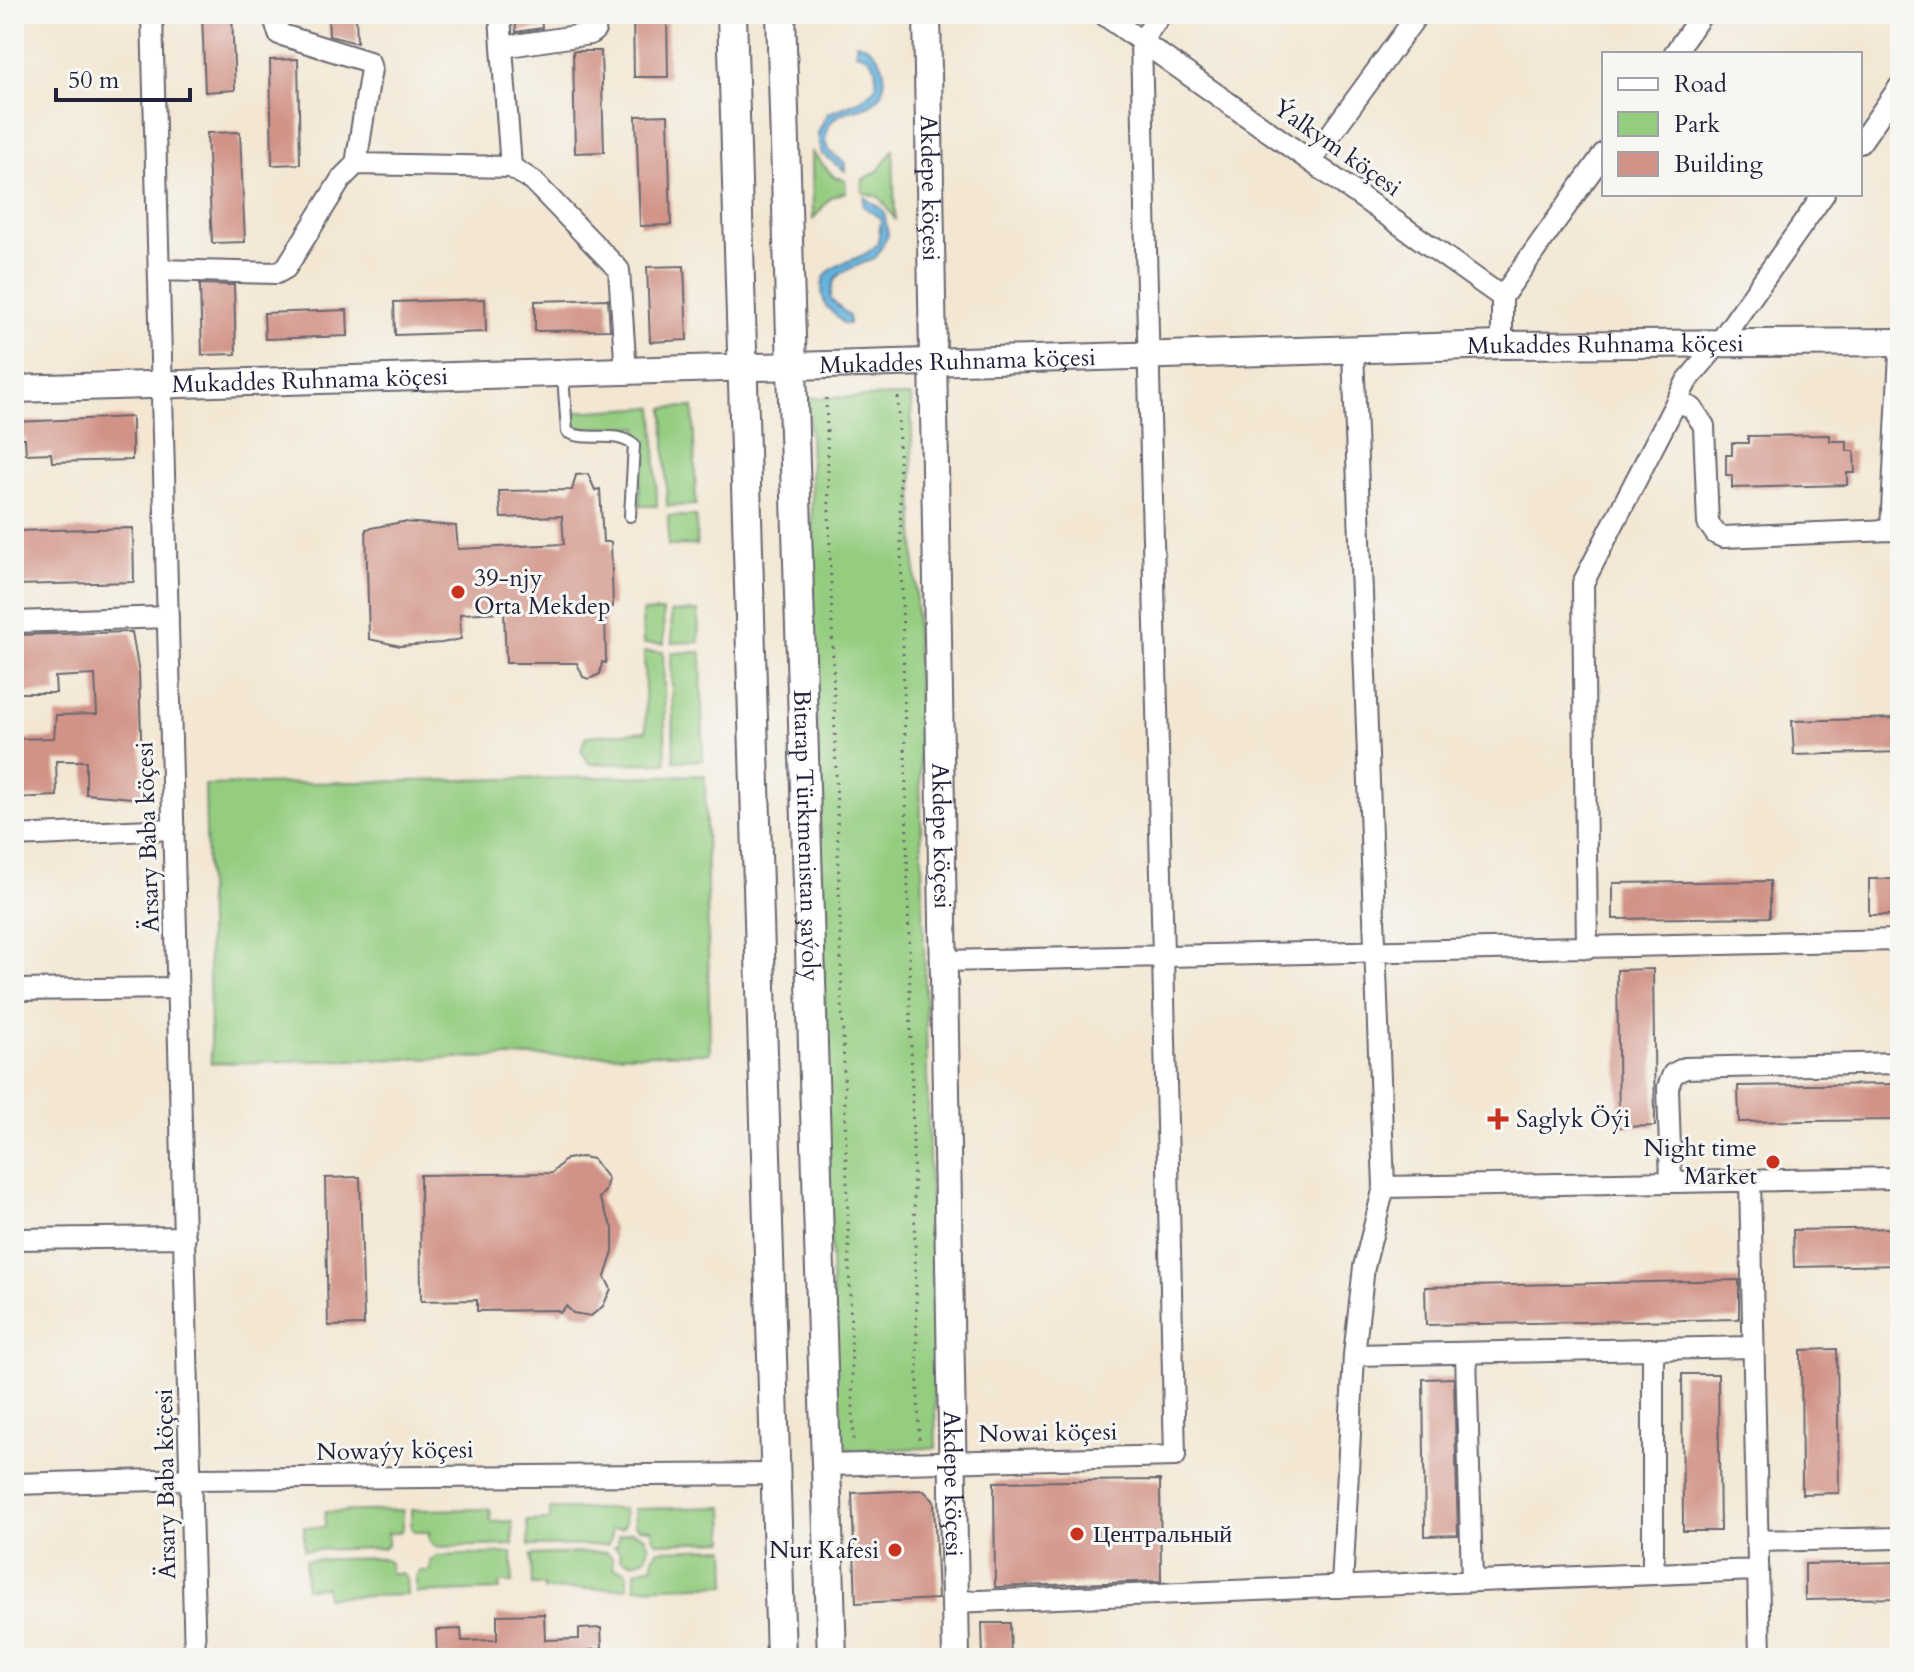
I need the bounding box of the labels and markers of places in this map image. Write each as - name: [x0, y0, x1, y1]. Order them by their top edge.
- place label: 39-njy Orta Mekdep: [474, 562, 611, 623]
- marker: 39-njy Orta Mekdep: [449, 583, 467, 601]
- place label: Saglyk Öýi: [1516, 1103, 1631, 1136]
- marker: Saglyk Öýi: [1487, 1108, 1509, 1130]
- place label: Night time Market: [1644, 1132, 1757, 1193]
- marker: Night time Market: [1764, 1153, 1782, 1171]
- place label: Центральный: [1093, 1518, 1232, 1551]
- marker: Центральный: [1068, 1525, 1086, 1543]
- place label: Nur Kafesi: [769, 1534, 879, 1567]
- marker: Nur Kafesi: [886, 1541, 904, 1559]

